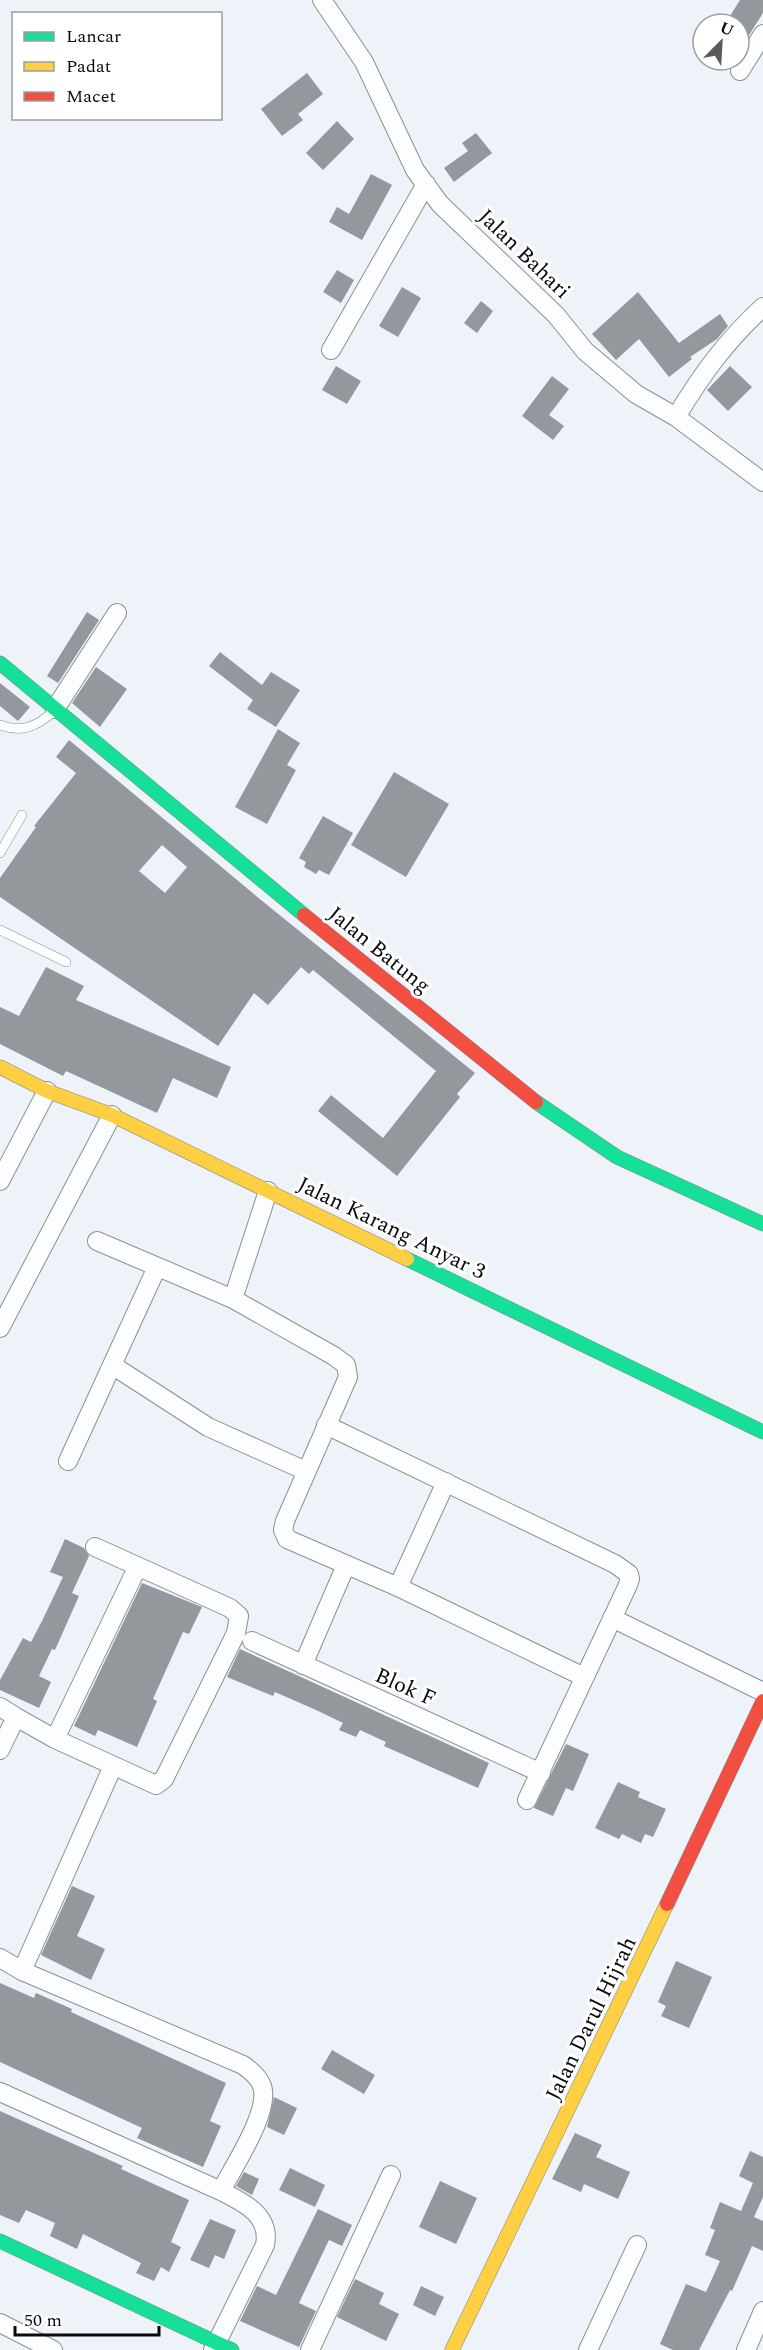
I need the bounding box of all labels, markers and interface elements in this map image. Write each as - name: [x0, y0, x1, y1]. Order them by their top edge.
- legend: [12, 12, 222, 120]
- north arrow: [691, 12, 751, 72]
- text: U: [716, 16, 738, 43]
- text: Lancar: [66, 23, 121, 50]
- text: Padat: [66, 53, 111, 80]
- text: Macet: [66, 83, 116, 110]
- street label: Jalan Bahari: [470, 201, 578, 307]
- street label: Jalan Batung: [320, 898, 438, 1002]
- street label: Jalan Karang Anyar 3: [292, 1168, 491, 1288]
- street label: Blok F: [369, 1659, 441, 1715]
- street label: Jalan Darul Hijrah: [537, 1931, 645, 2106]
- scale bar: [15, 2299, 159, 2337]
- text: 50 m: [24, 2307, 62, 2334]

